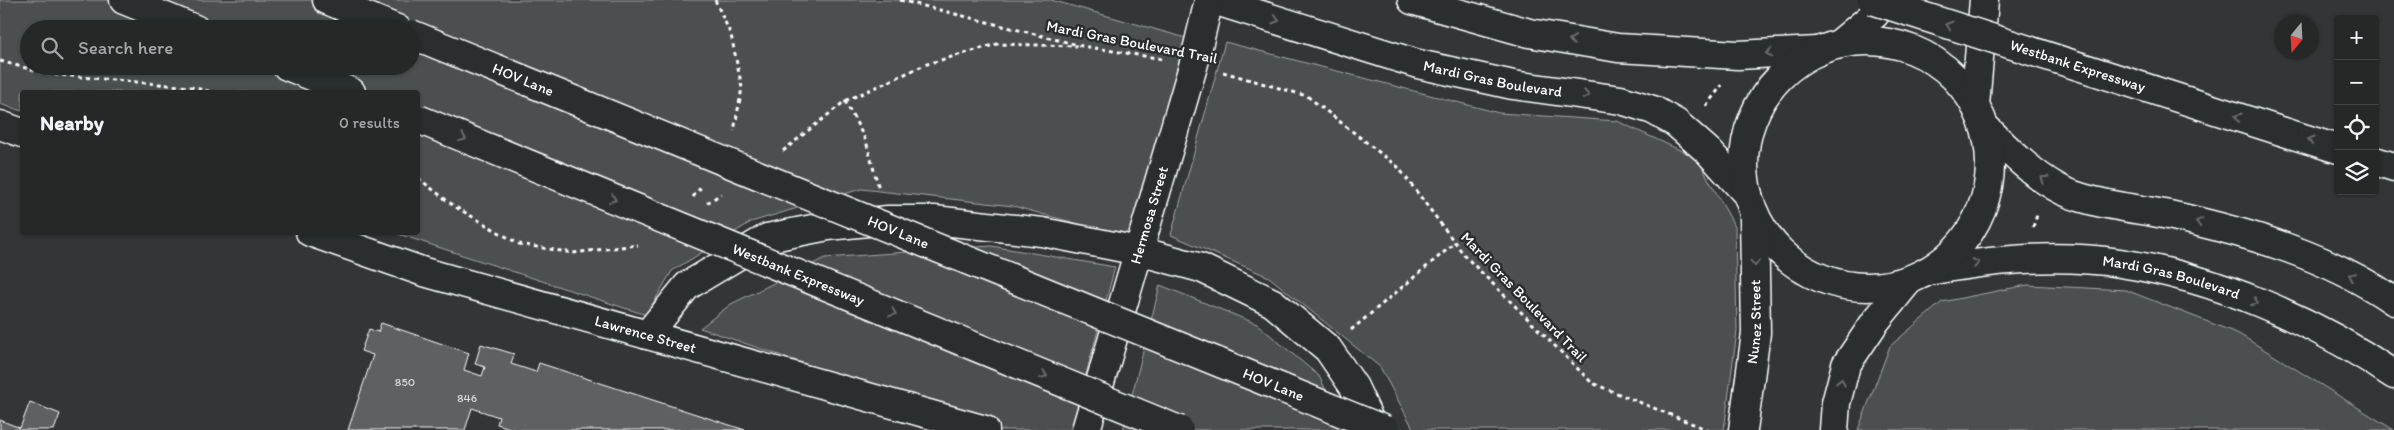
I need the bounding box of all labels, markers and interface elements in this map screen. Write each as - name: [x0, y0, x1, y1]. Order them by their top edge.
- one-way arrow: [1271, 14, 1280, 24]
- north arrow: [2274, 15, 2319, 60]
- map controls: [2334, 15, 2379, 195]
- button: +: [2334, 15, 2379, 60]
- street label: Mardi Gras Boulevard Trail: [1045, 17, 1220, 68]
- search box: [20, 20, 420, 75]
- one-way arrow: [1946, 21, 1954, 31]
- icon: search: [38, 34, 66, 62]
- one-way arrow: [1568, 35, 1576, 46]
- text: Search here: [78, 36, 173, 59]
- street label: Westbank Expressway: [2008, 36, 2148, 96]
- one-way arrow: [1765, 48, 1773, 59]
- street label: Mardi Gras Boulevard: [1422, 56, 1563, 101]
- street label: HOV Lane: [490, 59, 556, 100]
- button: −: [2334, 60, 2379, 105]
- one-way arrow: [1582, 89, 1591, 99]
- button: locate: [2334, 105, 2379, 150]
- text: Nearby: [40, 110, 104, 135]
- text: 0 results: [339, 113, 400, 132]
- one-way arrow: [2234, 113, 2242, 123]
- one-way arrow: [458, 132, 467, 142]
- one-way arrow: [2307, 136, 2316, 146]
- button: layers: [2334, 150, 2379, 195]
- street label: Hermosa Street: [1126, 164, 1172, 266]
- one-way arrow: [2040, 176, 2050, 185]
- one-way arrow: [608, 193, 617, 203]
- street label: HOV Lane: [865, 212, 932, 253]
- one-way arrow: [2195, 217, 2204, 228]
- street label: Mardi Gras Boulevard Trail: [1457, 228, 1591, 366]
- street label: Westbank Expressway: [730, 239, 867, 310]
- street label: Mardi Gras Boulevard: [2101, 252, 2242, 303]
- one-way arrow: [1750, 259, 1761, 267]
- one-way arrow: [1972, 259, 1980, 269]
- one-way arrow: [2348, 272, 2357, 283]
- street label: Nunez Street: [1743, 279, 1765, 365]
- one-way arrow: [2250, 295, 2259, 306]
- one-way arrow: [888, 307, 897, 318]
- street label: Lawrence Street: [593, 312, 699, 357]
- street label: HOV Lane: [1240, 364, 1307, 405]
- one-way arrow: [1039, 368, 1048, 379]
- house number: 850: [395, 375, 415, 389]
- one-way arrow: [1835, 377, 1846, 386]
- house number: 846: [457, 391, 477, 405]

